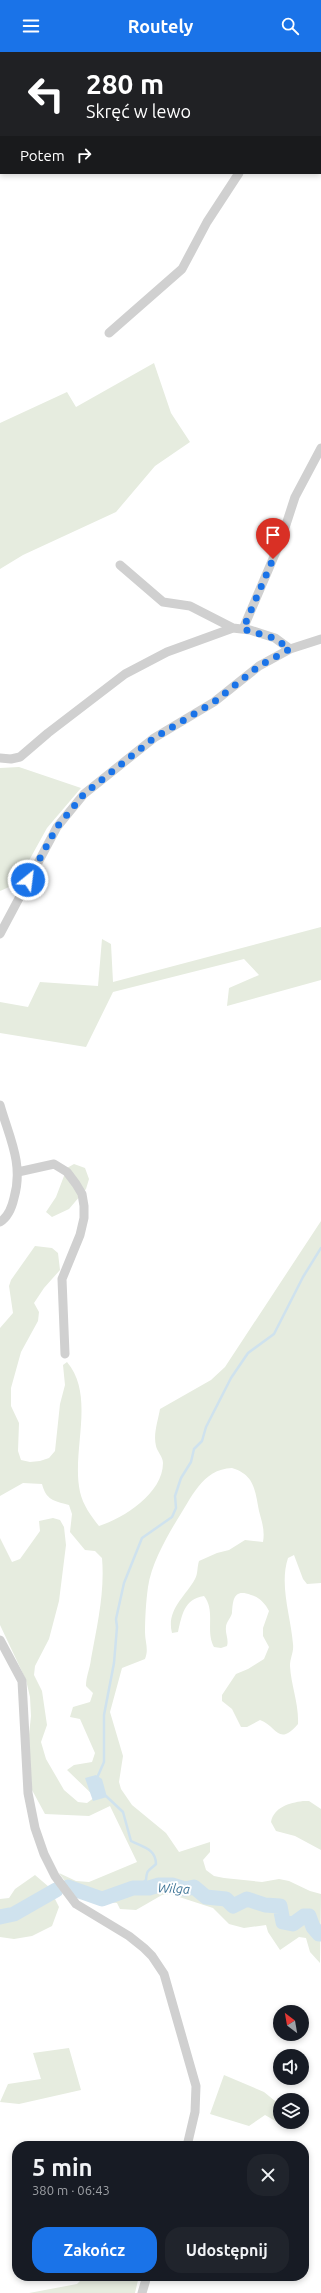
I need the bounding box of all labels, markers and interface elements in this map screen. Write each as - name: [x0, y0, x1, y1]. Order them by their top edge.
- icon: menu: [20, 15, 42, 37]
- icon: search: [279, 15, 301, 37]
- text: Routely: [128, 16, 193, 36]
- icon: left: [20, 68, 72, 120]
- text: 280 m: [86, 68, 164, 99]
- text: Skręć w lewo: [86, 101, 191, 121]
- icon: right: [73, 144, 95, 166]
- text: Potem: [20, 147, 65, 164]
- pin: [256, 518, 290, 559]
- icon: arrive: [262, 524, 284, 546]
- position arrow: [7, 859, 49, 901]
- water label: Wilga: [157, 1880, 191, 1896]
- north arrow: [273, 2005, 309, 2041]
- map controls: [273, 2005, 309, 2129]
- button: sound: [273, 2049, 309, 2085]
- button: layers: [273, 2093, 309, 2129]
- text: 5 min: [32, 2154, 93, 2181]
- button: close: [247, 2154, 289, 2196]
- text: 380 m · 06:43: [32, 2183, 110, 2197]
- button: Zakończ: [32, 2227, 157, 2273]
- button: Udostępnij: [165, 2227, 289, 2273]

